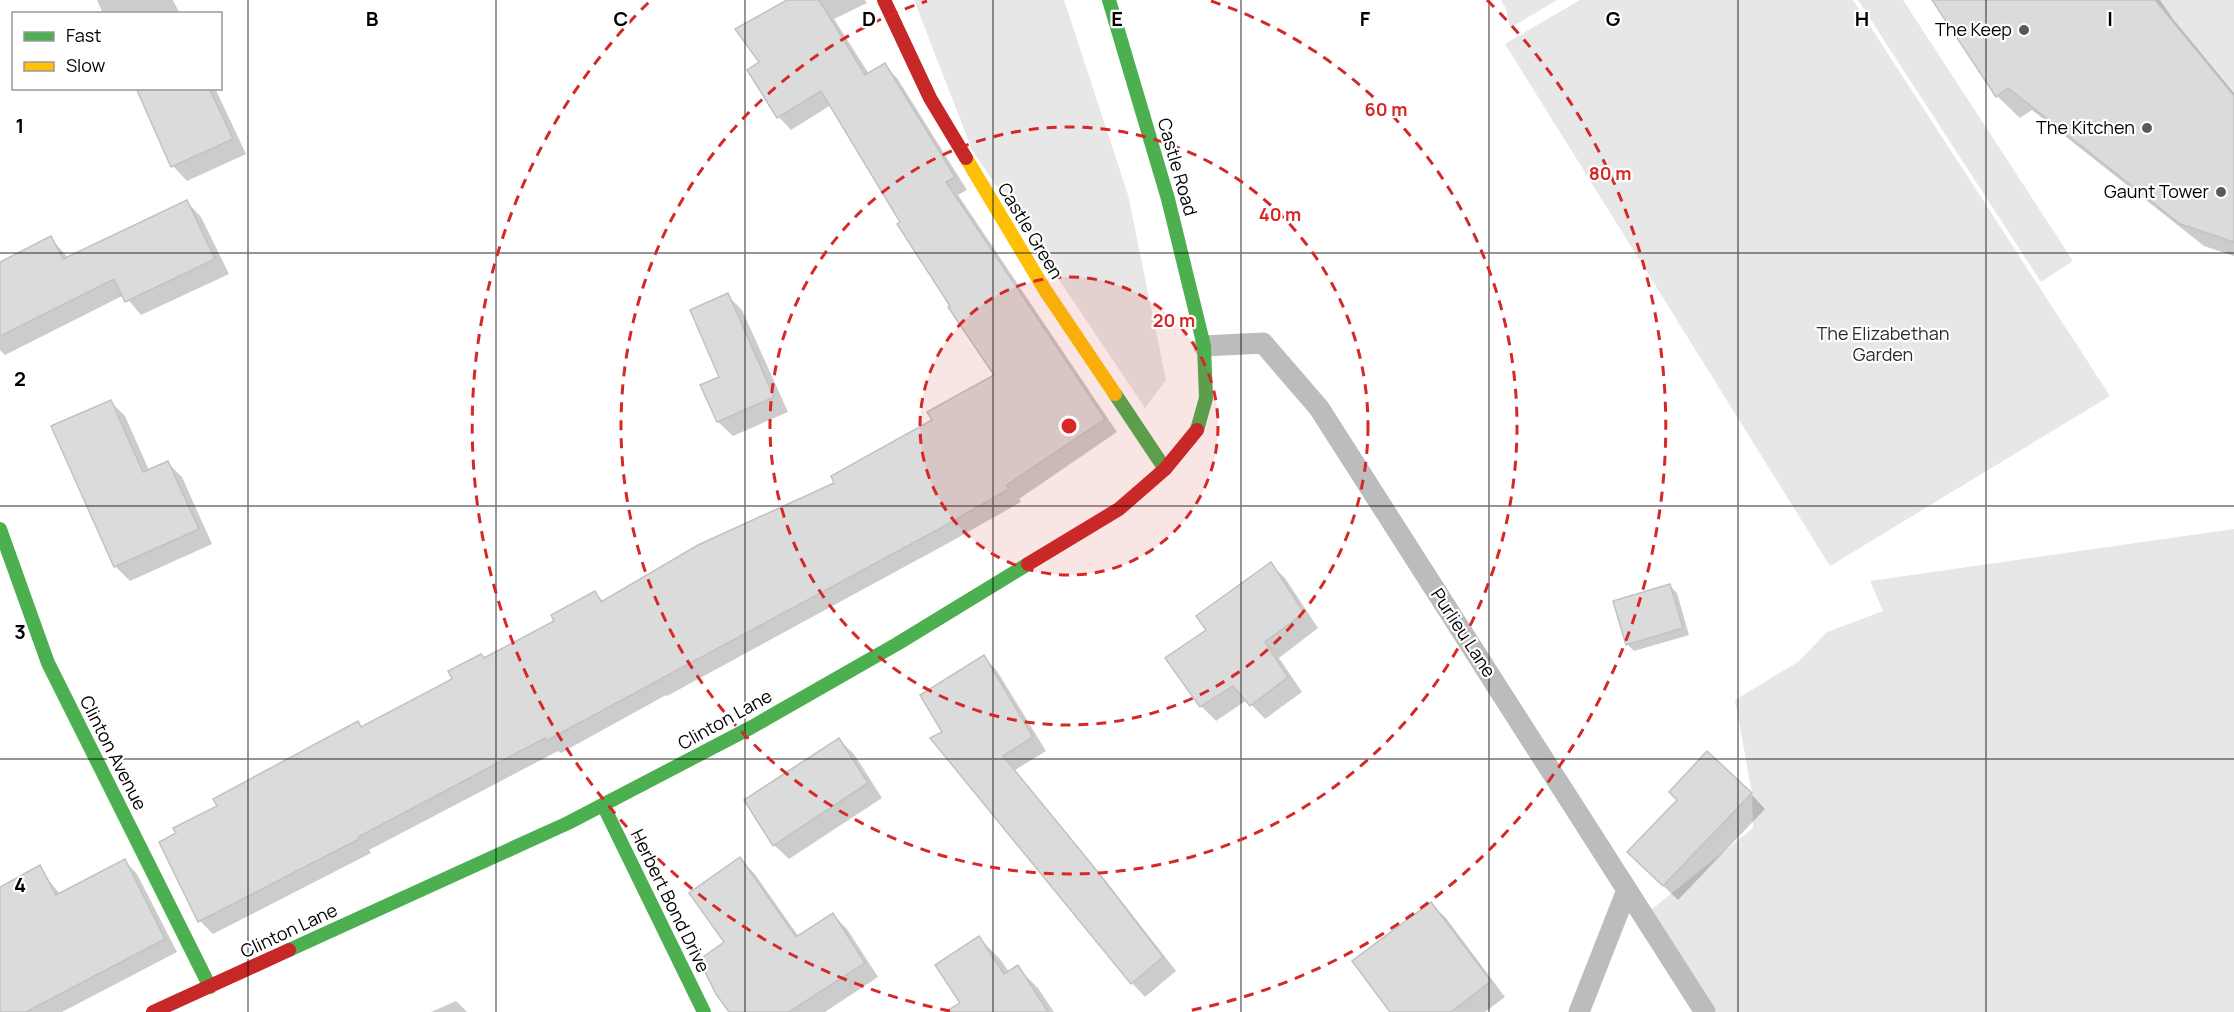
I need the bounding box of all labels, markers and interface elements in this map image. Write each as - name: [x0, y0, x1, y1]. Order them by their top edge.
- text: B: [366, 5, 379, 32]
- text: C: [614, 5, 628, 32]
- text: D: [862, 5, 876, 32]
- text: E: [1111, 5, 1123, 32]
- text: F: [1360, 5, 1371, 32]
- text: G: [1606, 5, 1621, 32]
- text: H: [1855, 5, 1869, 32]
- text: I: [2107, 5, 2113, 32]
- legend: [12, 12, 222, 90]
- place label: The Keep: [1935, 17, 2012, 41]
- text: Fast: [66, 23, 101, 47]
- marker: The Keep: [2017, 23, 2031, 37]
- text: Slow: [66, 53, 106, 77]
- text: 60 m: [1365, 97, 1407, 121]
- text: 1: [16, 112, 24, 139]
- street label: Castle Road: [1153, 115, 1203, 218]
- place label: The Kitchen: [2036, 115, 2135, 139]
- marker: The Kitchen: [2140, 121, 2154, 135]
- text: 80 m: [1589, 161, 1631, 185]
- street label: Castle Green: [993, 178, 1069, 283]
- place label: Gaunt Tower: [2104, 179, 2210, 203]
- marker: Gaunt Tower: [2214, 185, 2228, 199]
- text: 40 m: [1259, 202, 1301, 226]
- text: 20 m: [1153, 308, 1195, 332]
- park label: The Elizabethan Garden: [1817, 321, 1949, 366]
- text: 2: [14, 365, 26, 392]
- centre of rings: [1059, 416, 1079, 436]
- street label: Purlieu Lane: [1426, 583, 1502, 682]
- text: 3: [14, 618, 26, 645]
- street label: Clinton Lane: [673, 683, 776, 755]
- street label: Clinton Avenue: [75, 691, 153, 814]
- street label: Herbert Bond Drive: [626, 825, 716, 976]
- text: 4: [14, 871, 26, 898]
- street label: Clinton Lane: [236, 897, 341, 963]

